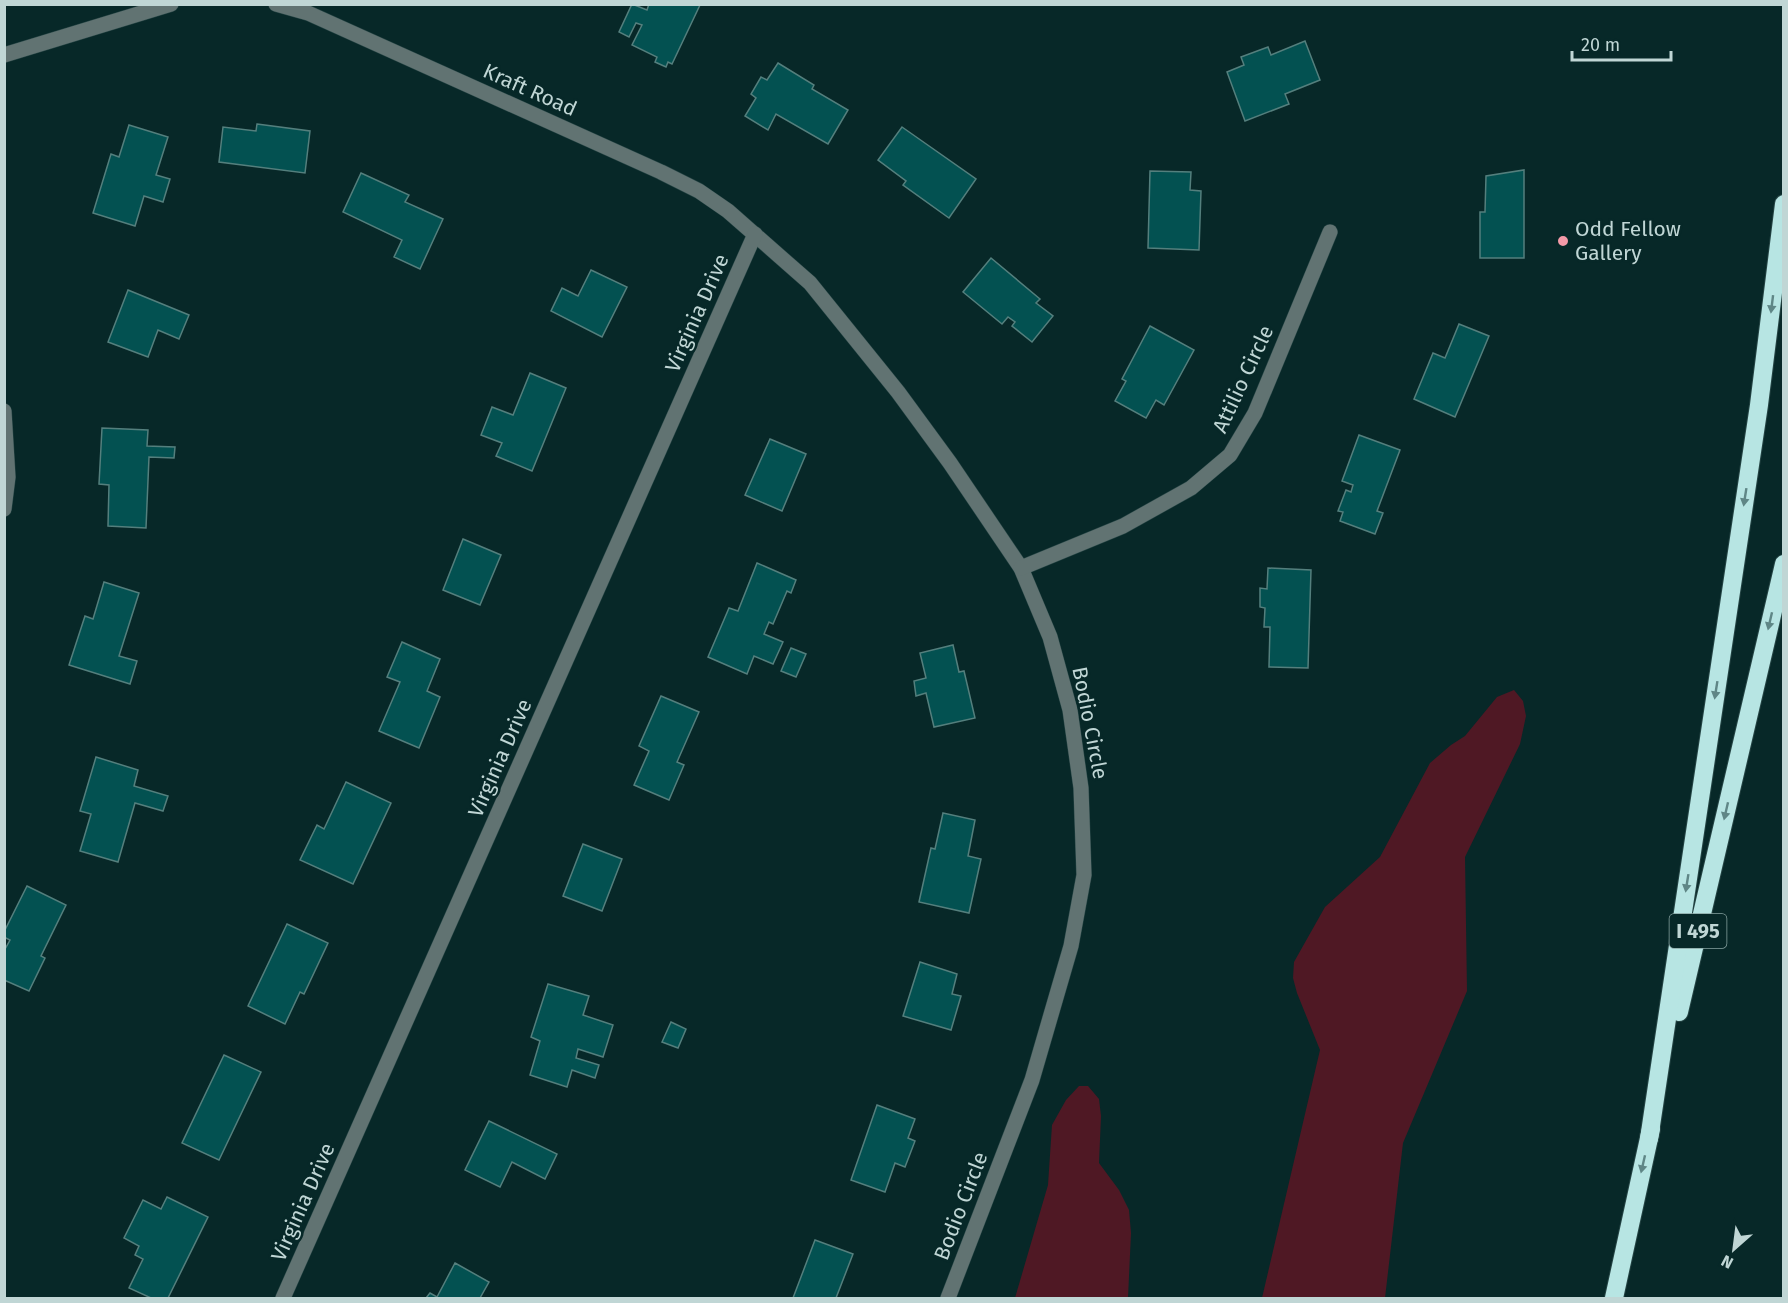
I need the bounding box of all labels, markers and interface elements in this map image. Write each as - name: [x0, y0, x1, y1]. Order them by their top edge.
- scale bar: [1572, 24, 1671, 62]
- text: 20 m: [1581, 34, 1620, 56]
- street label: Kraft Road: [479, 58, 581, 122]
- place label: Odd Fellow Gallery: [1575, 216, 1681, 266]
- marker: Odd Fellow Gallery: [1556, 234, 1570, 248]
- street label: Virginia Drive: [659, 250, 735, 376]
- one-way arrow: [1767, 294, 1776, 313]
- street label: Attilio Circle: [1207, 321, 1279, 437]
- one-way arrow: [1741, 488, 1750, 507]
- one-way arrow: [1765, 612, 1775, 630]
- street label: Bodio Circle: [1066, 665, 1114, 781]
- one-way arrow: [1712, 680, 1721, 699]
- street label: Virginia Drive: [462, 695, 538, 821]
- one-way arrow: [1721, 802, 1730, 821]
- one-way arrow: [1683, 873, 1692, 892]
- road number: I 495: [1670, 914, 1726, 948]
- street label: Virginia Drive: [265, 1139, 341, 1265]
- street label: Bodio Circle: [928, 1148, 994, 1264]
- one-way arrow: [1638, 1155, 1647, 1174]
- north arrow: [1704, 1219, 1764, 1279]
- text: N: [1718, 1251, 1736, 1273]

